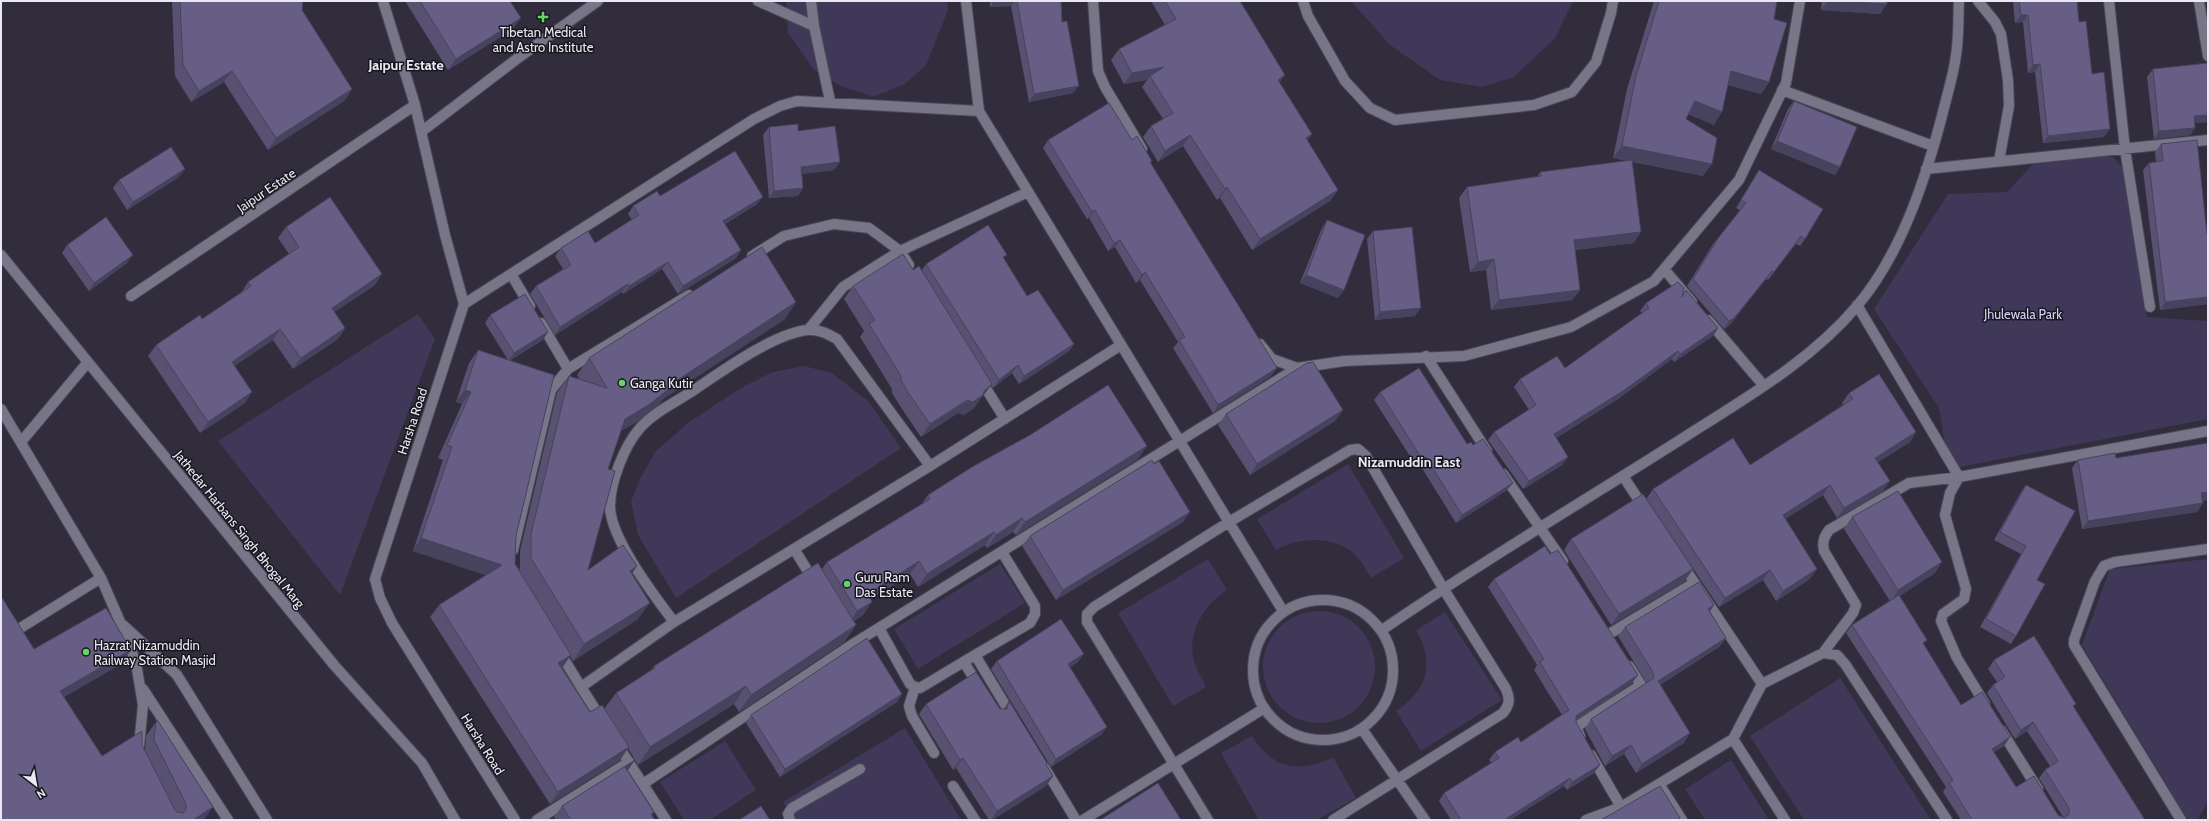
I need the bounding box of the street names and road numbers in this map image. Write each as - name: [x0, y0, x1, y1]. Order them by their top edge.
- street label: Jaipur Estate: [233, 164, 299, 216]
- street label: Harsha Road: [394, 386, 430, 456]
- street label: Jathedar Harbans Singh Bhogal Marg: [171, 446, 309, 611]
- street label: Harsha Road: [458, 710, 508, 778]

